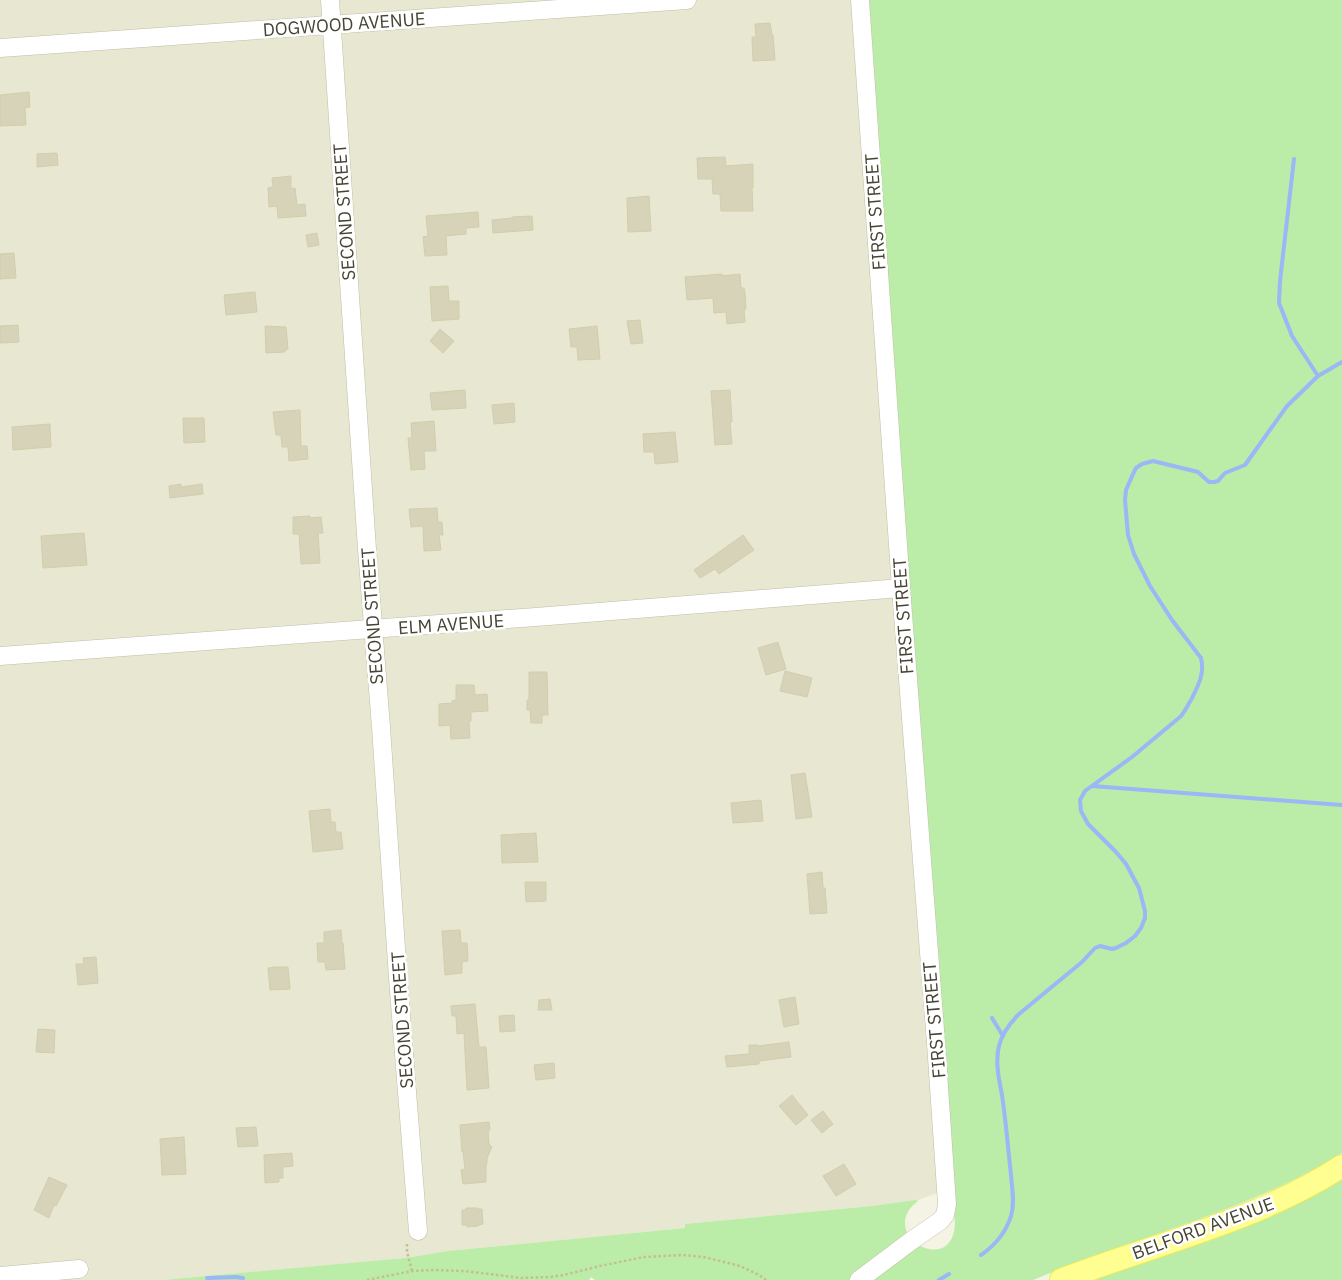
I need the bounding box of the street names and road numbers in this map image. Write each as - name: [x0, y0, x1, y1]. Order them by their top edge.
- street label: DOGWOOD AVENUE: [262, 7, 426, 41]
- street label: SECOND STREET: [328, 143, 360, 281]
- street label: FIRST STREET: [859, 153, 891, 271]
- street label: SECOND STREET: [356, 547, 388, 685]
- street label: FIRST STREET: [887, 557, 919, 675]
- street label: ELM AVENUE: [397, 609, 505, 639]
- street label: SECOND STREET: [386, 951, 418, 1089]
- street label: FIRST STREET: [917, 961, 951, 1079]
- street label: BELFORD AVENUE: [1129, 1192, 1277, 1264]

